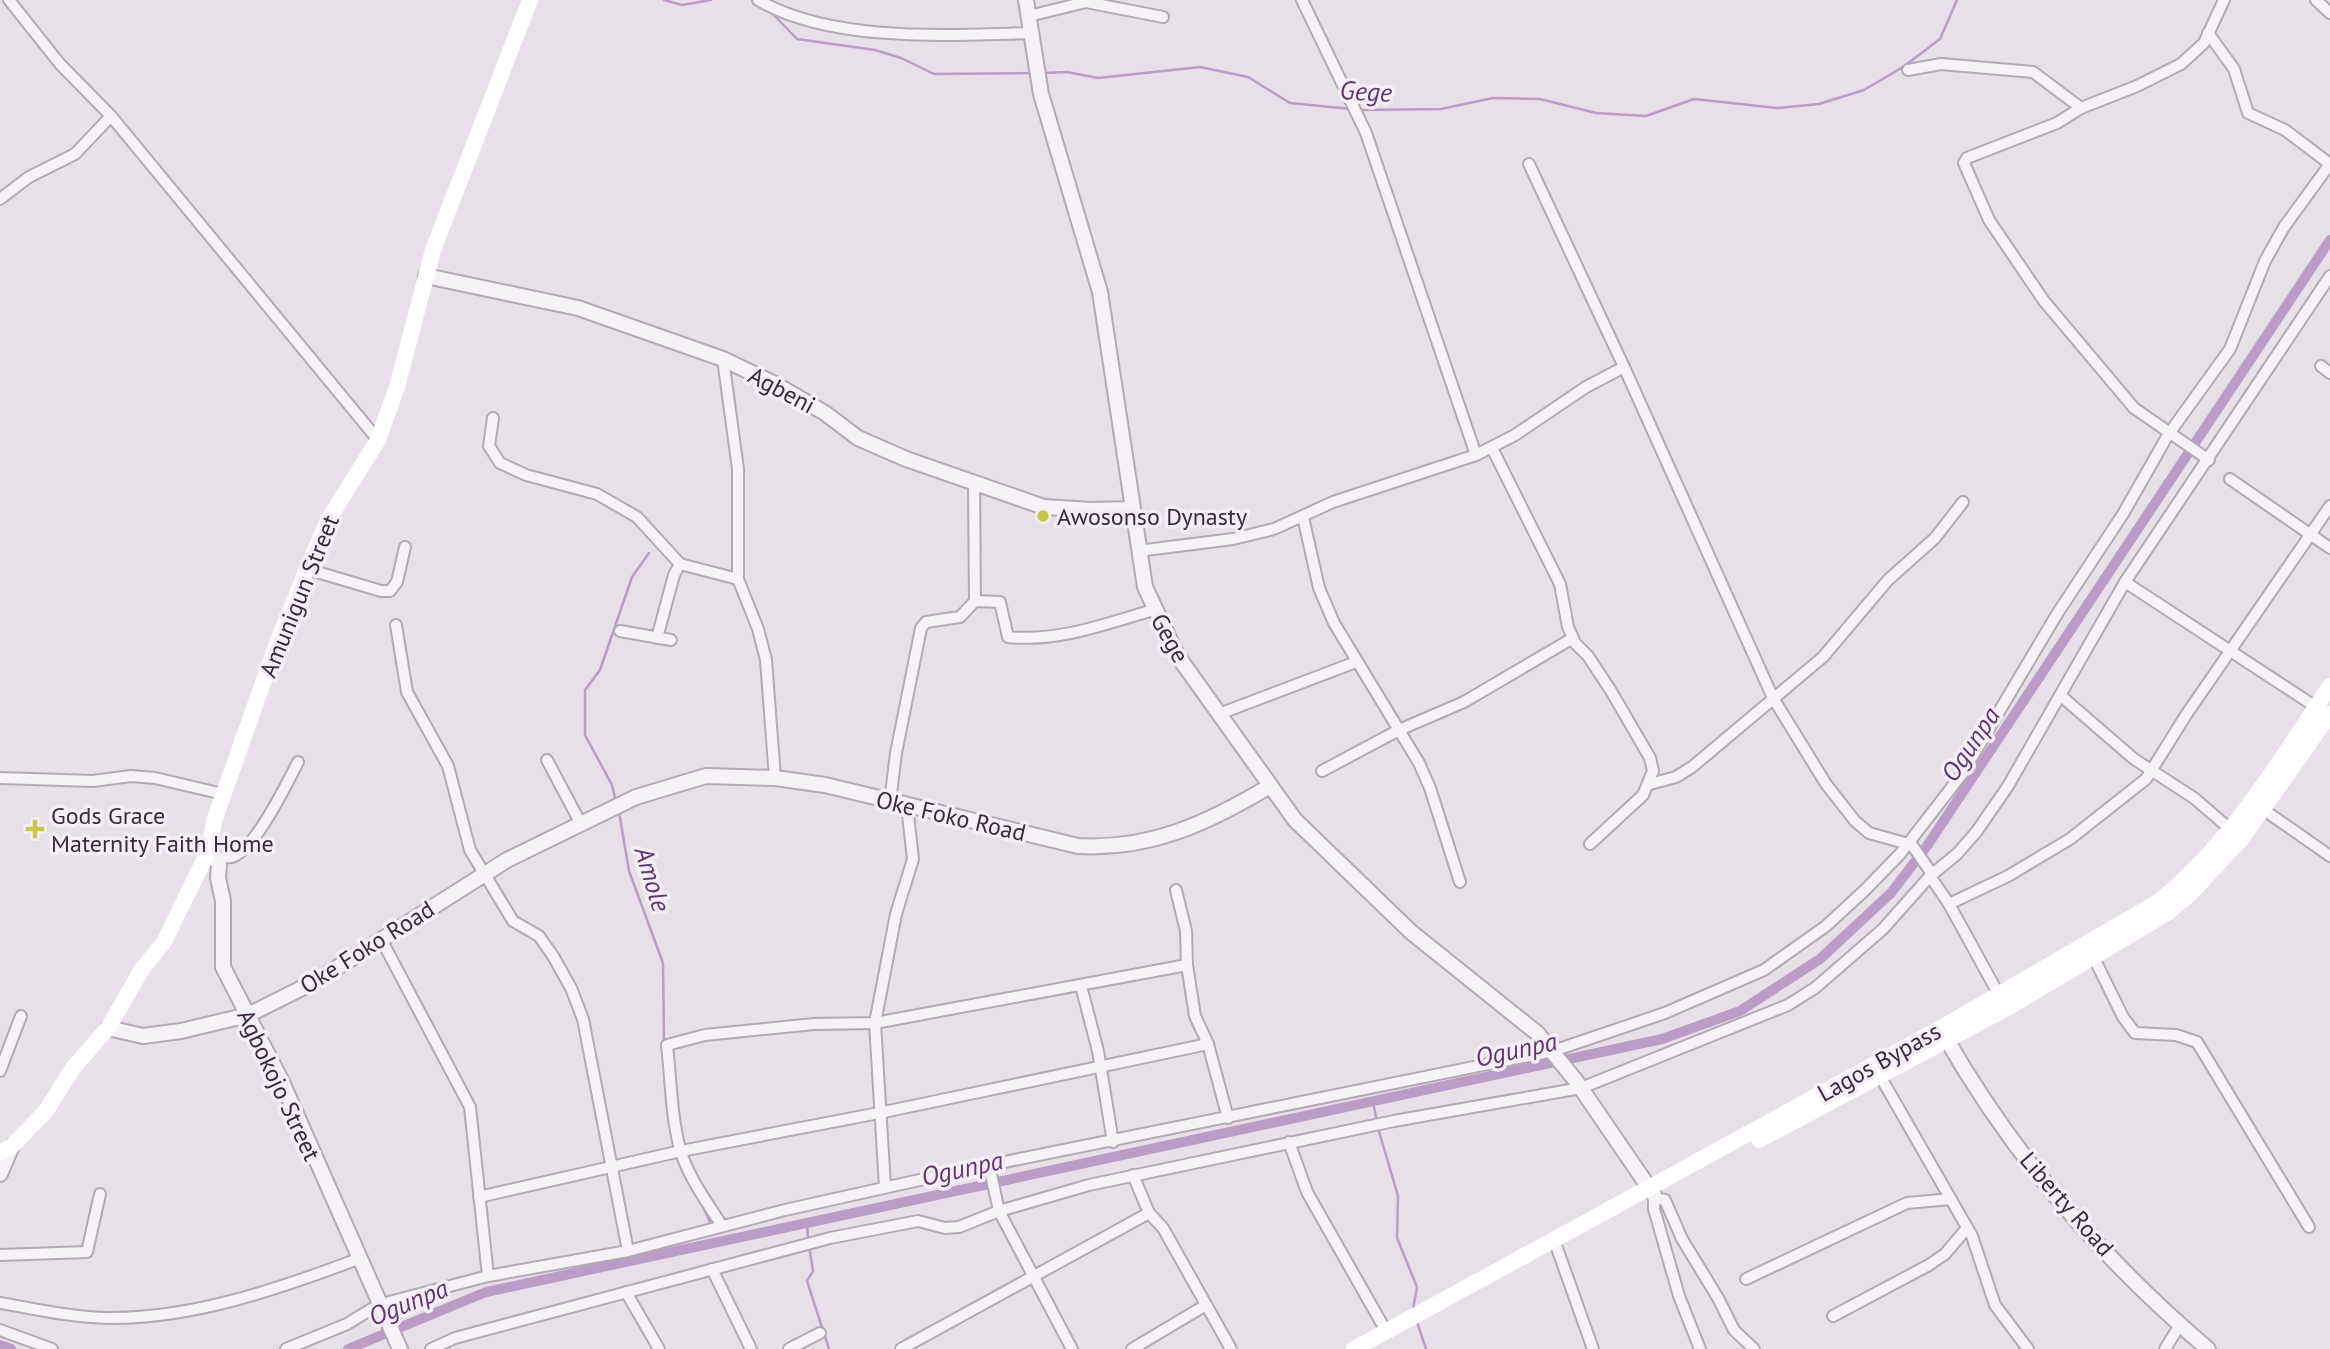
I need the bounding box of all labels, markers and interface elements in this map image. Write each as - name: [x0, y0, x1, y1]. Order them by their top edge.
- water label: Gege: [1339, 73, 1393, 109]
- street label: Agbeni: [743, 360, 821, 420]
- place label: Awosonso Dynasty: [1057, 501, 1247, 532]
- marker: Awosonso Dynasty: [1035, 508, 1051, 524]
- street label: Amunigun Street: [252, 510, 346, 682]
- street label: Gege: [1144, 608, 1196, 668]
- water label: Ogunpa: [1933, 700, 2007, 788]
- street label: Oke Foko Road: [873, 784, 1029, 848]
- place label: Gods Grace Maternity Faith Home: [51, 800, 274, 859]
- marker: Gods Grace Maternity Faith Home: [25, 819, 45, 839]
- water label: Amole: [627, 842, 678, 916]
- street label: Oke Foko Road: [294, 893, 440, 1001]
- street label: Agbokojo Street: [230, 1004, 328, 1166]
- street label: Lagos Bypass: [1812, 1015, 1946, 1109]
- water label: Ogunpa: [1472, 1024, 1560, 1074]
- water label: Ogunpa: [918, 1143, 1006, 1193]
- street label: Liberty Road: [2013, 1145, 2121, 1263]
- water label: Ogunpa: [363, 1271, 453, 1333]

